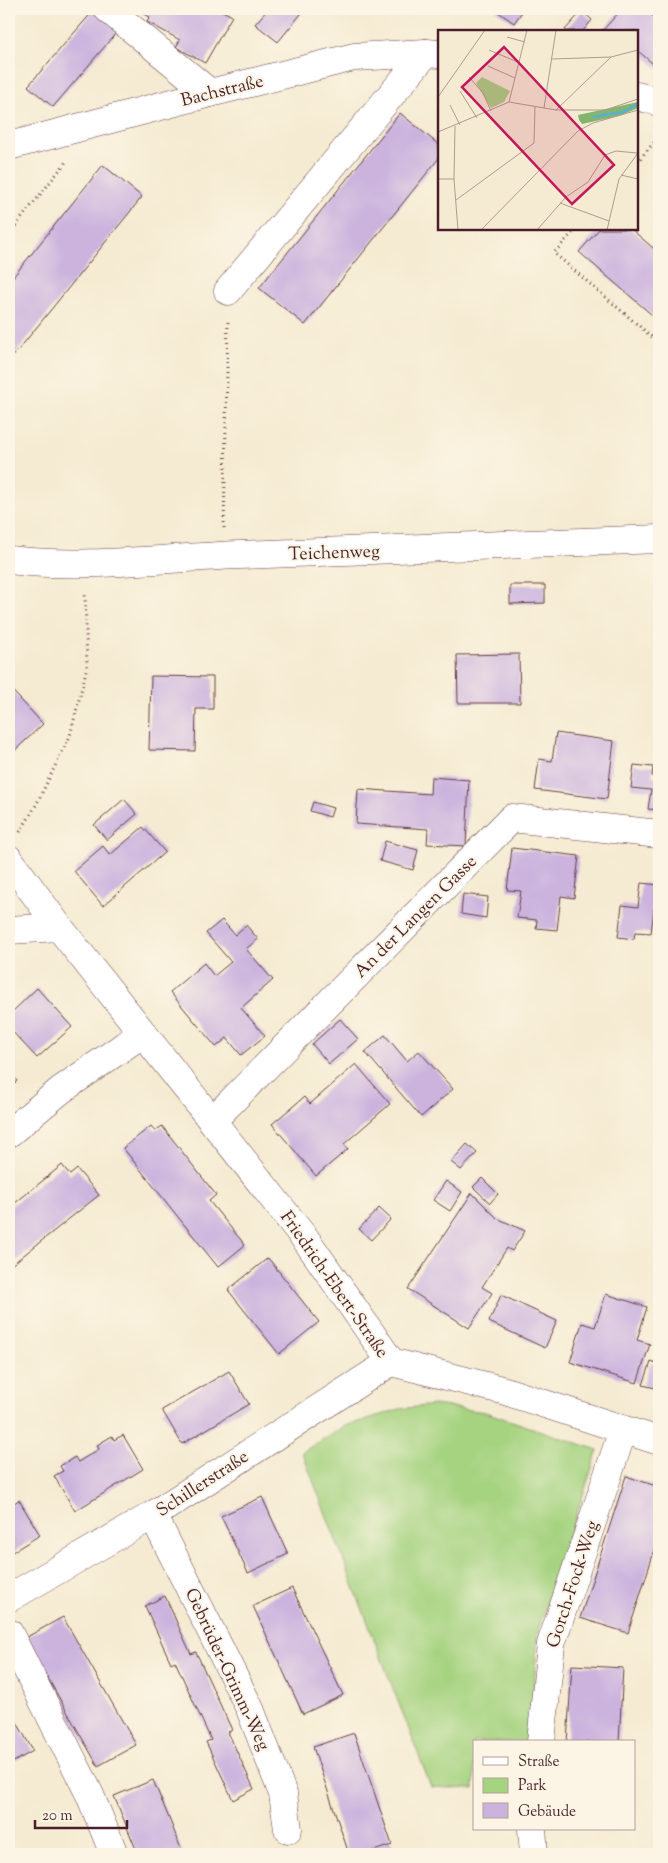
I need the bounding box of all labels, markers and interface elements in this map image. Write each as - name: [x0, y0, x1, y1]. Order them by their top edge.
- inset map: [438, 30, 638, 230]
- street label: Bachstraße: [179, 69, 266, 115]
- street label: Teichenweg: [288, 539, 380, 569]
- street label: An der Langen Gasse: [349, 850, 484, 985]
- street label: Friedrich-Ebert-Straße: [273, 1206, 394, 1364]
- street label: Schillerstraße: [152, 1445, 254, 1524]
- street label: Gorch-Fock-Weg: [541, 1517, 607, 1652]
- street label: Gebrüder-Grimm-Weg: [177, 1584, 275, 1756]
- legend: [473, 1740, 636, 1830]
- text: Straße: [518, 1752, 560, 1773]
- text: Park: [518, 1776, 547, 1797]
- scale bar: [35, 1798, 128, 1830]
- text: Gebäude: [518, 1802, 576, 1823]
- text: 20 m: [42, 1806, 73, 1827]

